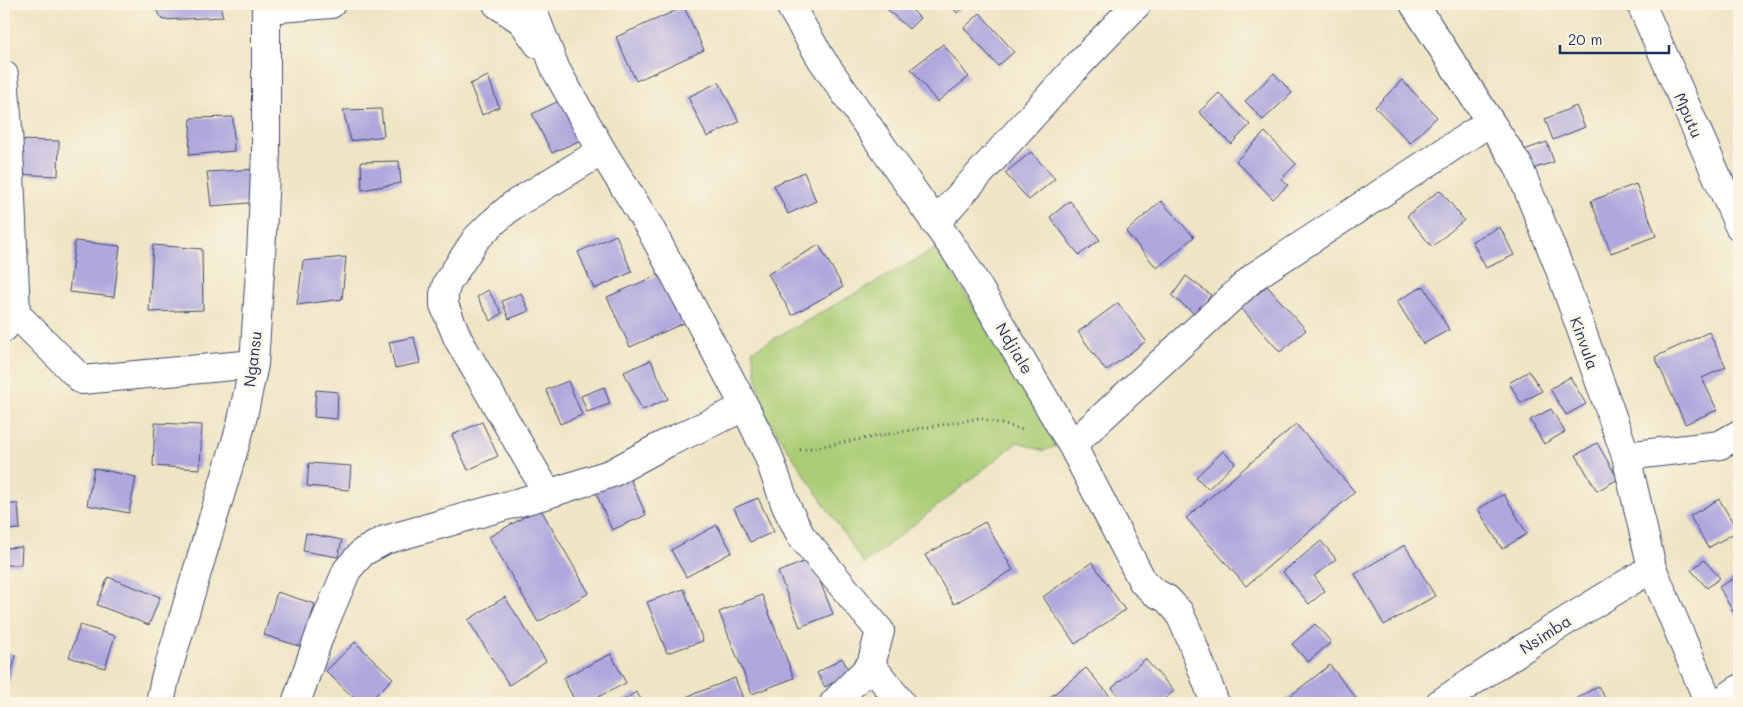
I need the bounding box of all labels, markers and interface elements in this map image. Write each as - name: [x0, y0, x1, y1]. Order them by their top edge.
- scale bar: [1560, 22, 1669, 54]
- text: 20 m: [1568, 29, 1602, 49]
- street label: Mputu: [1670, 89, 1708, 141]
- street label: Kinvula: [1566, 314, 1604, 372]
- street label: Ndjiale: [992, 319, 1038, 377]
- street label: Ngansu: [238, 330, 266, 388]
- street label: Nsimba: [1515, 610, 1575, 658]

